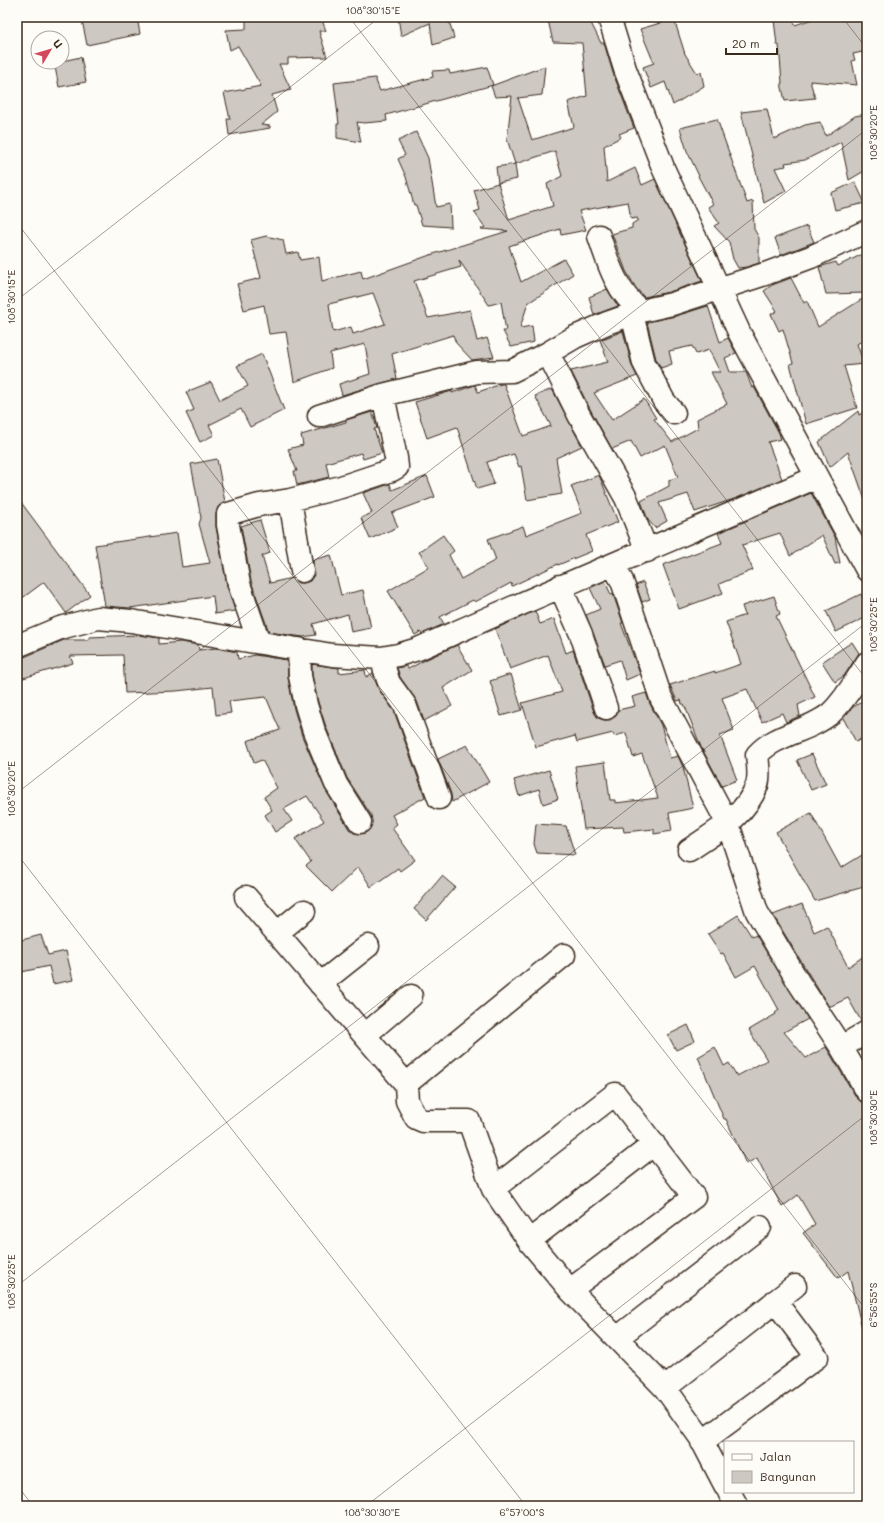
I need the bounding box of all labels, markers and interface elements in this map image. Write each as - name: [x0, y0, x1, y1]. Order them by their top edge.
- text: 108°30'15"E: [346, 3, 400, 17]
- north arrow: [30, 30, 70, 70]
- scale bar: [726, 30, 777, 56]
- text: 20 m: [732, 35, 760, 51]
- text: U: [50, 36, 67, 51]
- text: 108°30'20"E: [866, 105, 880, 161]
- text: 108°30'15"E: [4, 270, 18, 324]
- text: 108°30'25"E: [866, 597, 880, 653]
- text: 108°30'20"E: [4, 761, 18, 817]
- text: 108°30'30"E: [866, 1090, 880, 1146]
- text: 108°30'25"E: [4, 1254, 18, 1310]
- text: 6°56'55"S: [866, 1282, 880, 1327]
- legend: [724, 1441, 854, 1493]
- text: Jalan: [760, 1448, 791, 1464]
- text: Bangunan: [760, 1468, 816, 1484]
- text: 108°30'30"E: [344, 1505, 400, 1519]
- text: 6°57'00"S: [500, 1505, 545, 1519]

